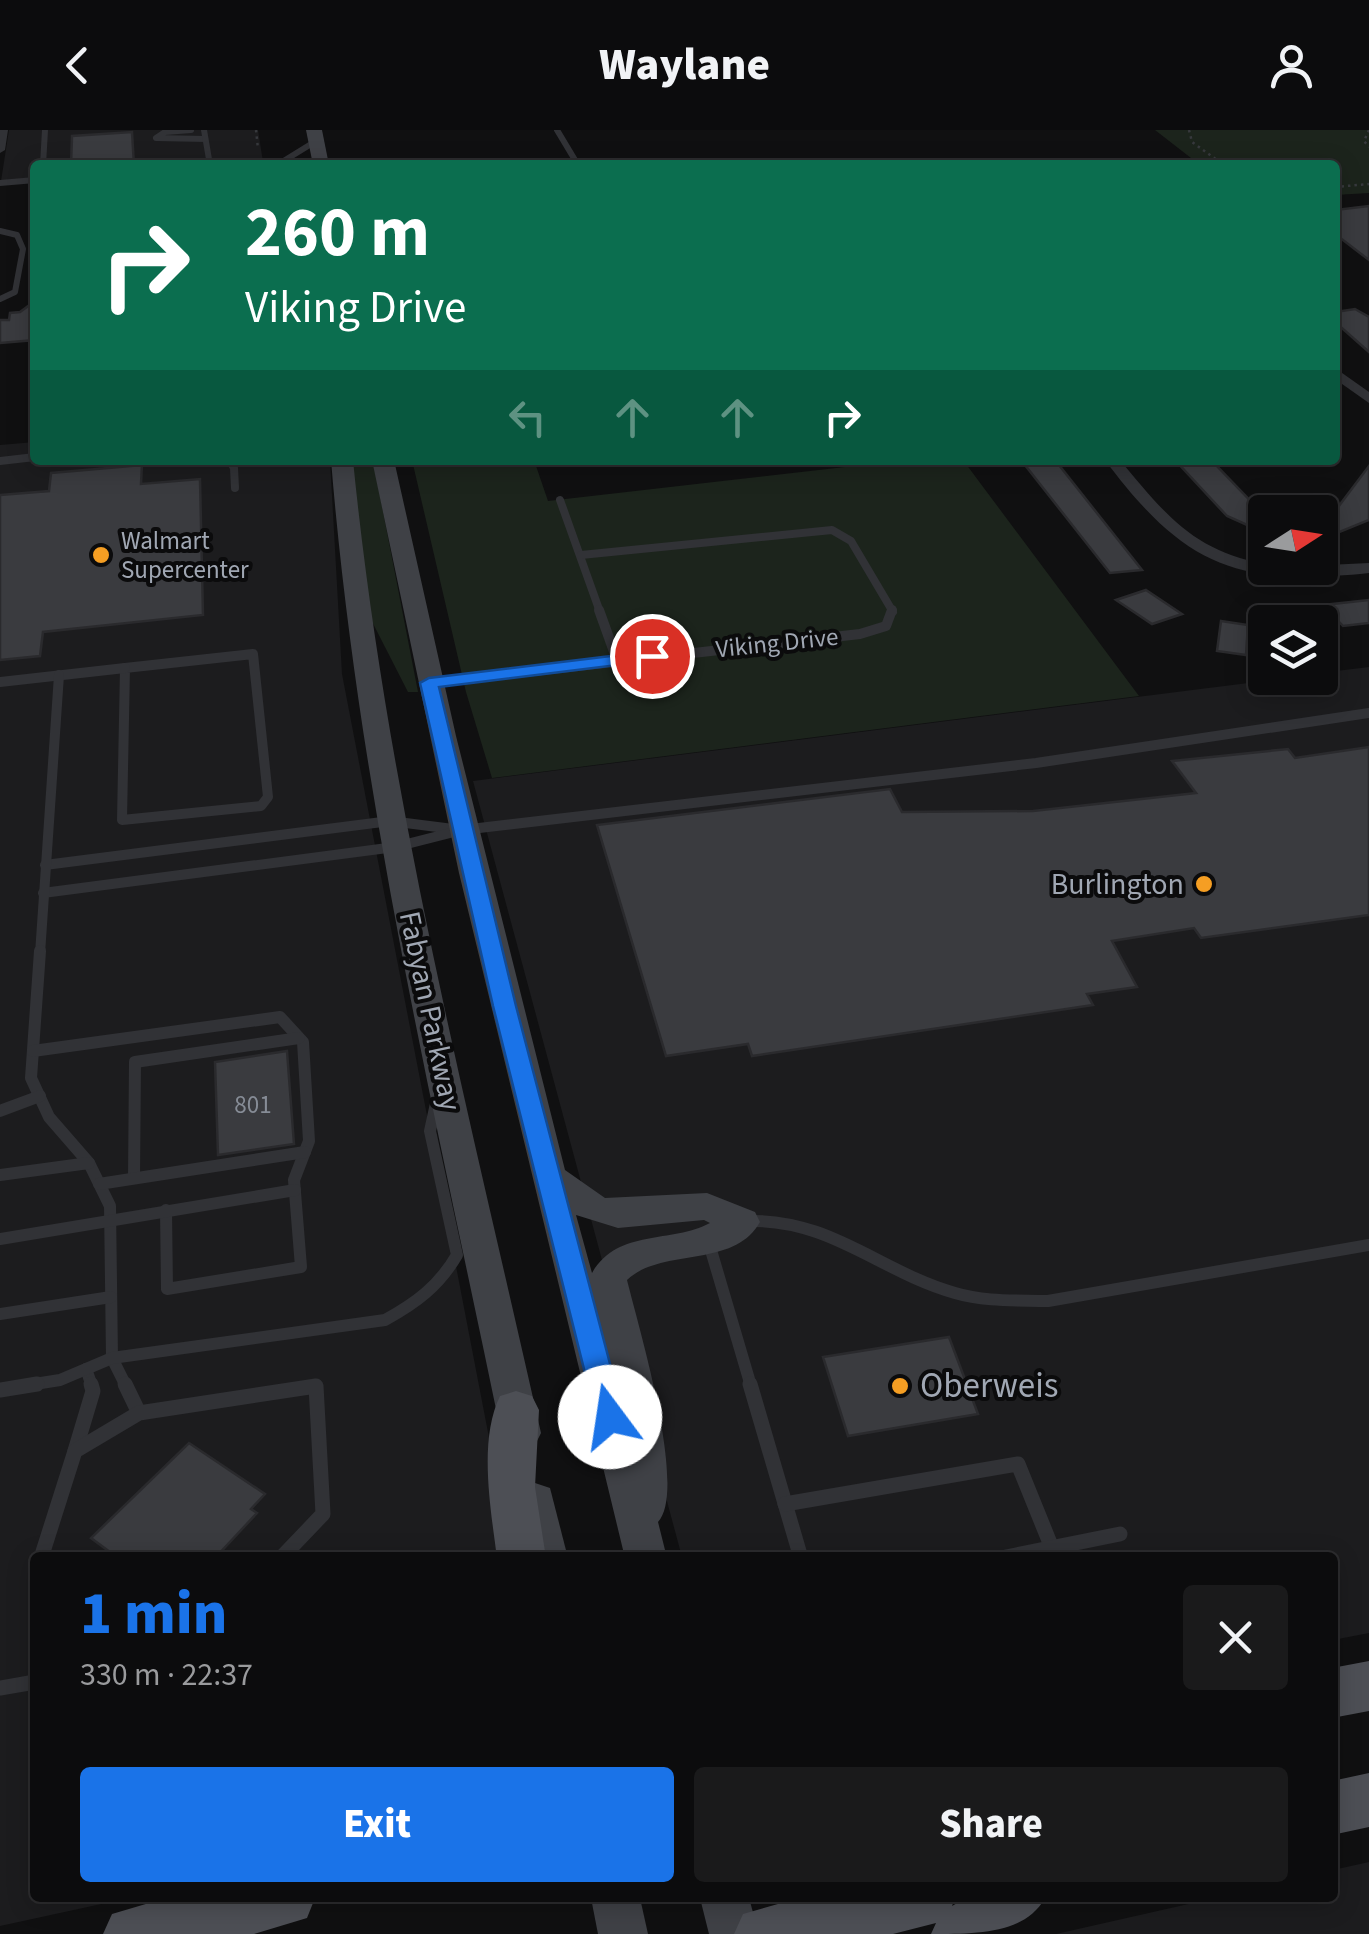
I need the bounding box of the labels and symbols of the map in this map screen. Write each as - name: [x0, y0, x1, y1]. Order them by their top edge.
- north arrow: [1248, 495, 1338, 585]
- place label: Walmart Supercenter: [121, 523, 249, 588]
- marker: Walmart Supercenter: [90, 544, 112, 566]
- pin: [610, 614, 695, 699]
- street label: Viking Drive: [714, 619, 840, 667]
- place label: Burlington: [1051, 863, 1184, 906]
- marker: Burlington: [1193, 873, 1215, 895]
- street label: Fabyan Parkway: [388, 907, 472, 1115]
- house number: 801: [234, 1087, 272, 1123]
- place label: Oberweis: [920, 1361, 1058, 1411]
- position arrow: [558, 1365, 662, 1469]
- marker: Oberweis: [889, 1375, 911, 1397]

